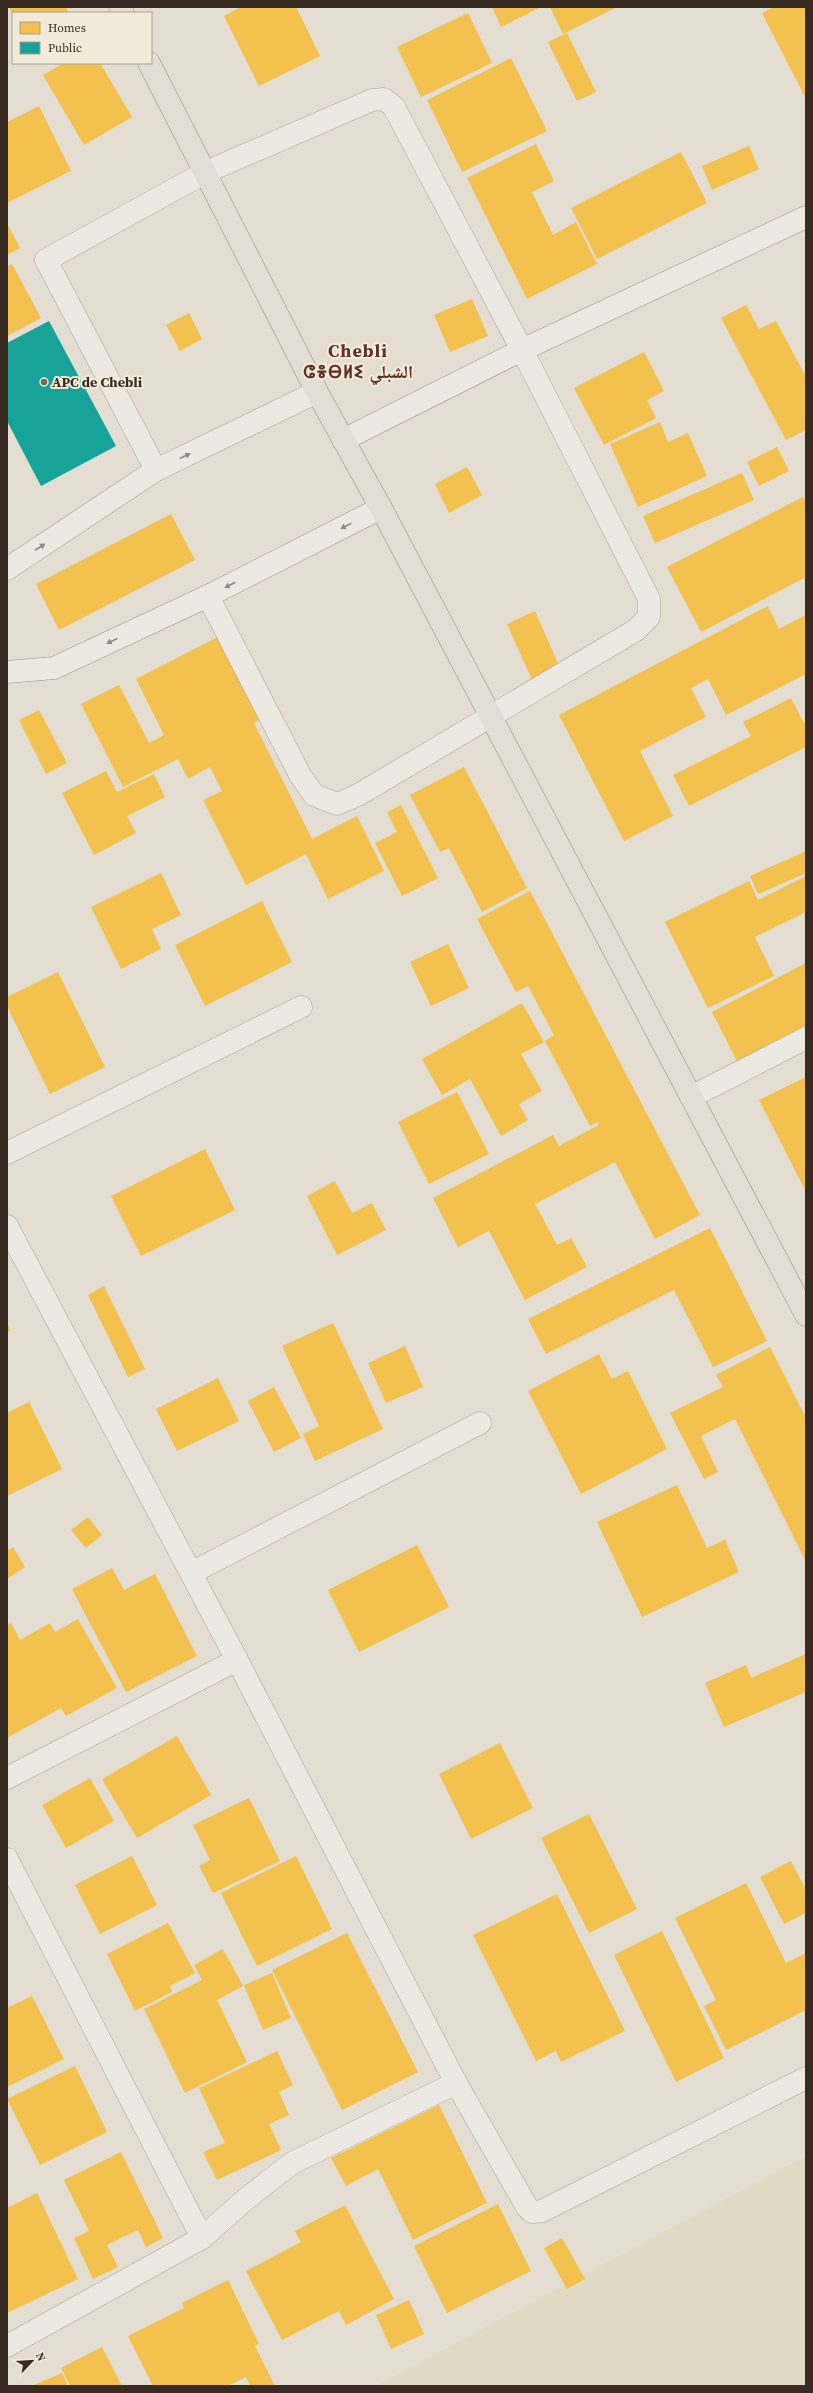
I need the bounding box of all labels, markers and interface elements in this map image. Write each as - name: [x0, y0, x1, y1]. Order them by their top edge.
- legend: [12, 12, 152, 64]
- text: Homes: [48, 20, 86, 36]
- text: Public: [48, 40, 82, 56]
- district label: Chebli ⵛⴻⴱⵍⵉ الشبلي: [303, 338, 413, 386]
- place label: APC de Chebli: [52, 372, 143, 392]
- marker: APC de Chebli: [39, 377, 49, 387]
- one-way arrow: [179, 453, 191, 459]
- one-way arrow: [340, 523, 352, 529]
- one-way arrow: [34, 543, 45, 551]
- one-way arrow: [224, 582, 236, 588]
- one-way arrow: [106, 638, 118, 644]
- north arrow: [12, 2341, 52, 2381]
- text: N: [32, 2350, 49, 2364]

